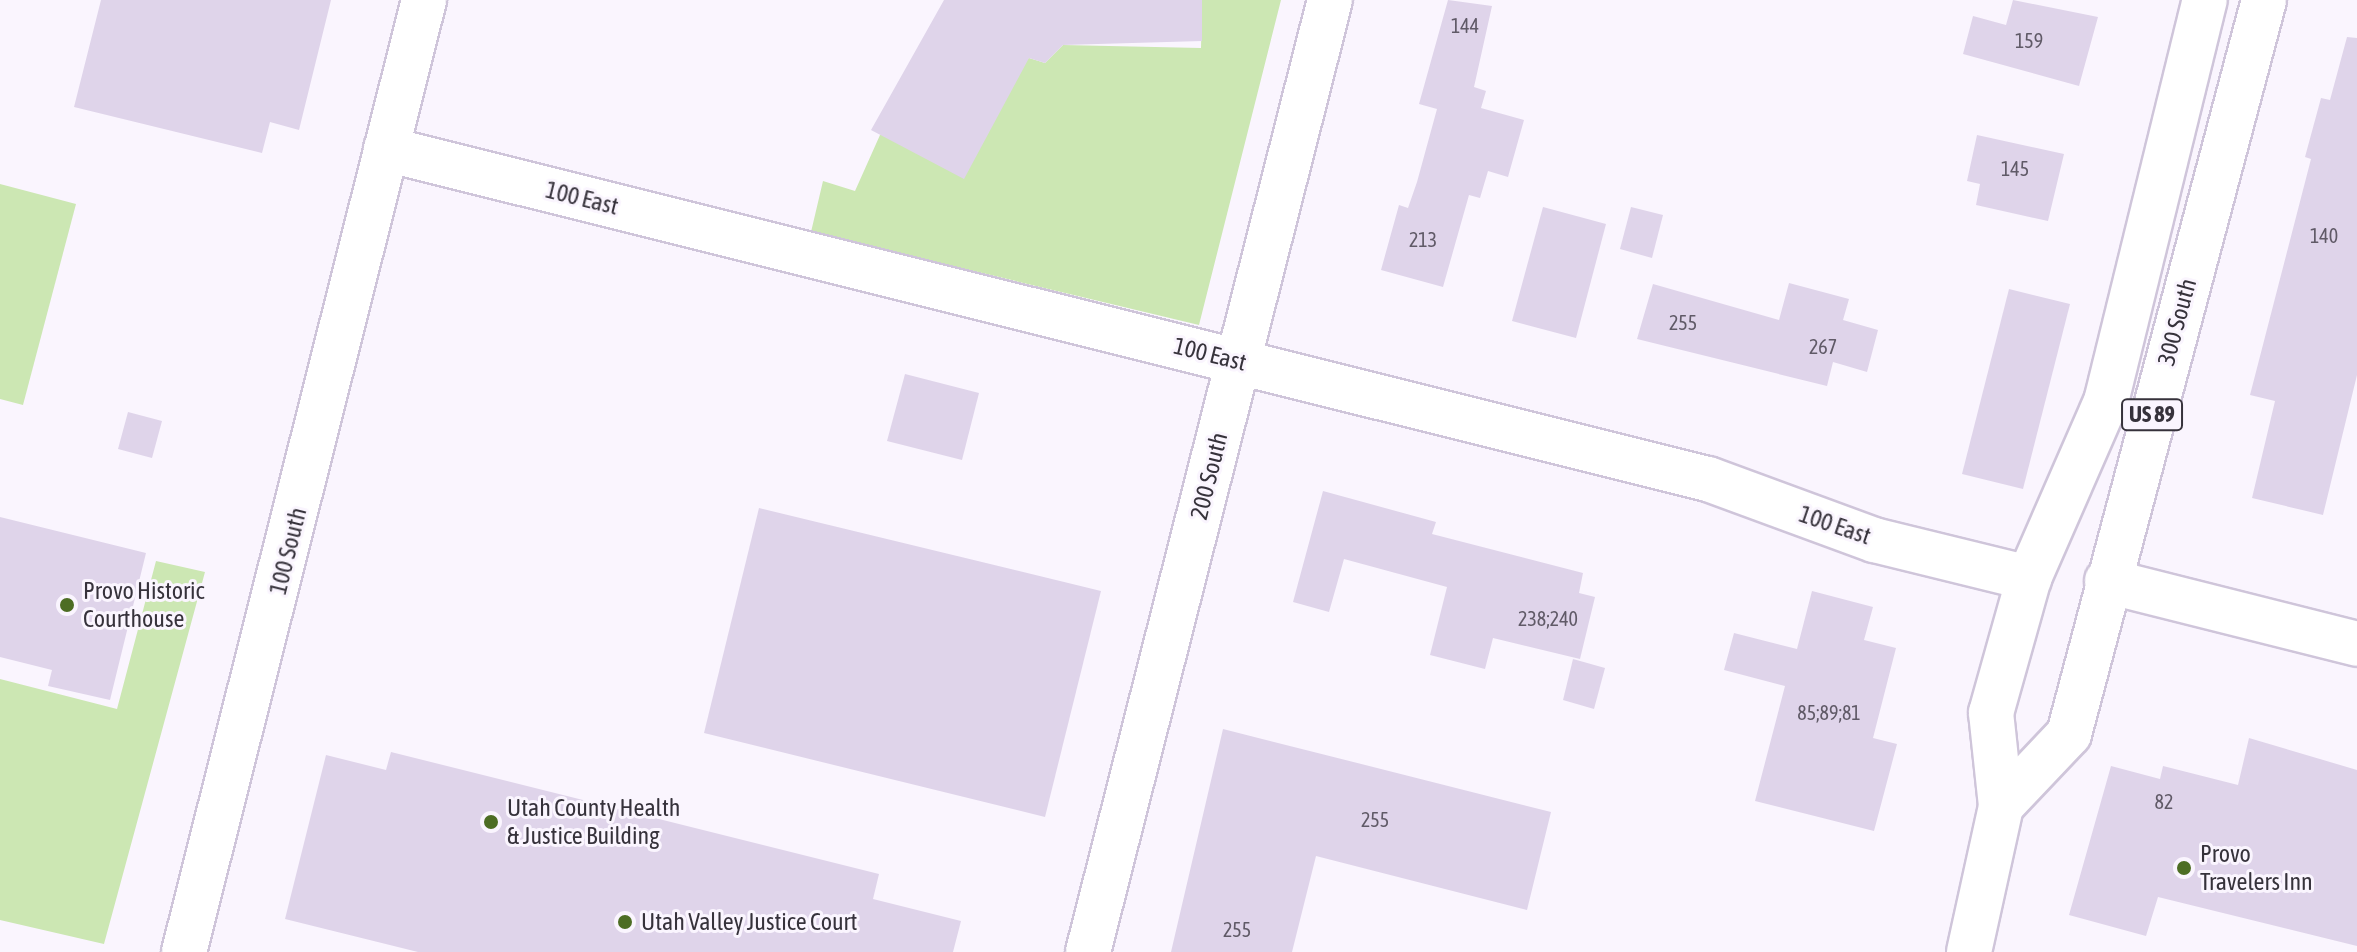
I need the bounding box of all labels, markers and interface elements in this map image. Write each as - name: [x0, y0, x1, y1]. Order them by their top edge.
- house number: 144: [1451, 13, 1479, 37]
- house number: 159: [2015, 28, 2043, 52]
- house number: 145: [2001, 156, 2029, 180]
- street label: 100 East: [543, 175, 621, 221]
- house number: 140: [2310, 223, 2338, 247]
- house number: 213: [1409, 227, 1437, 251]
- street label: 300 South: [2152, 275, 2202, 369]
- house number: 255: [1669, 310, 1697, 334]
- street label: 100 East: [1171, 331, 1249, 377]
- house number: 267: [1809, 334, 1837, 358]
- road number: US 89: [2120, 397, 2184, 433]
- street label: 200 South: [1184, 430, 1234, 522]
- street label: 100 East: [1795, 499, 1875, 551]
- street label: 100 South: [263, 505, 313, 597]
- place label: Provo Historic Courthouse: [83, 577, 204, 633]
- marker: Provo Historic Courthouse: [58, 596, 76, 614]
- house number: 238;240: [1518, 606, 1578, 630]
- house number: 85;89;81: [1797, 700, 1861, 724]
- house number: 82: [2155, 789, 2173, 813]
- place label: Utah County Health & Justice Building: [507, 794, 680, 850]
- house number: 255: [1361, 807, 1389, 831]
- marker: Utah County Health & Justice Building: [482, 813, 500, 831]
- place label: Provo Travelers Inn: [2200, 840, 2313, 896]
- marker: Provo Travelers Inn: [2175, 859, 2193, 877]
- place label: Utah Valley Justice Court: [641, 908, 857, 936]
- marker: Utah Valley Justice Court: [616, 913, 634, 931]
- house number: 255: [1223, 917, 1251, 941]

